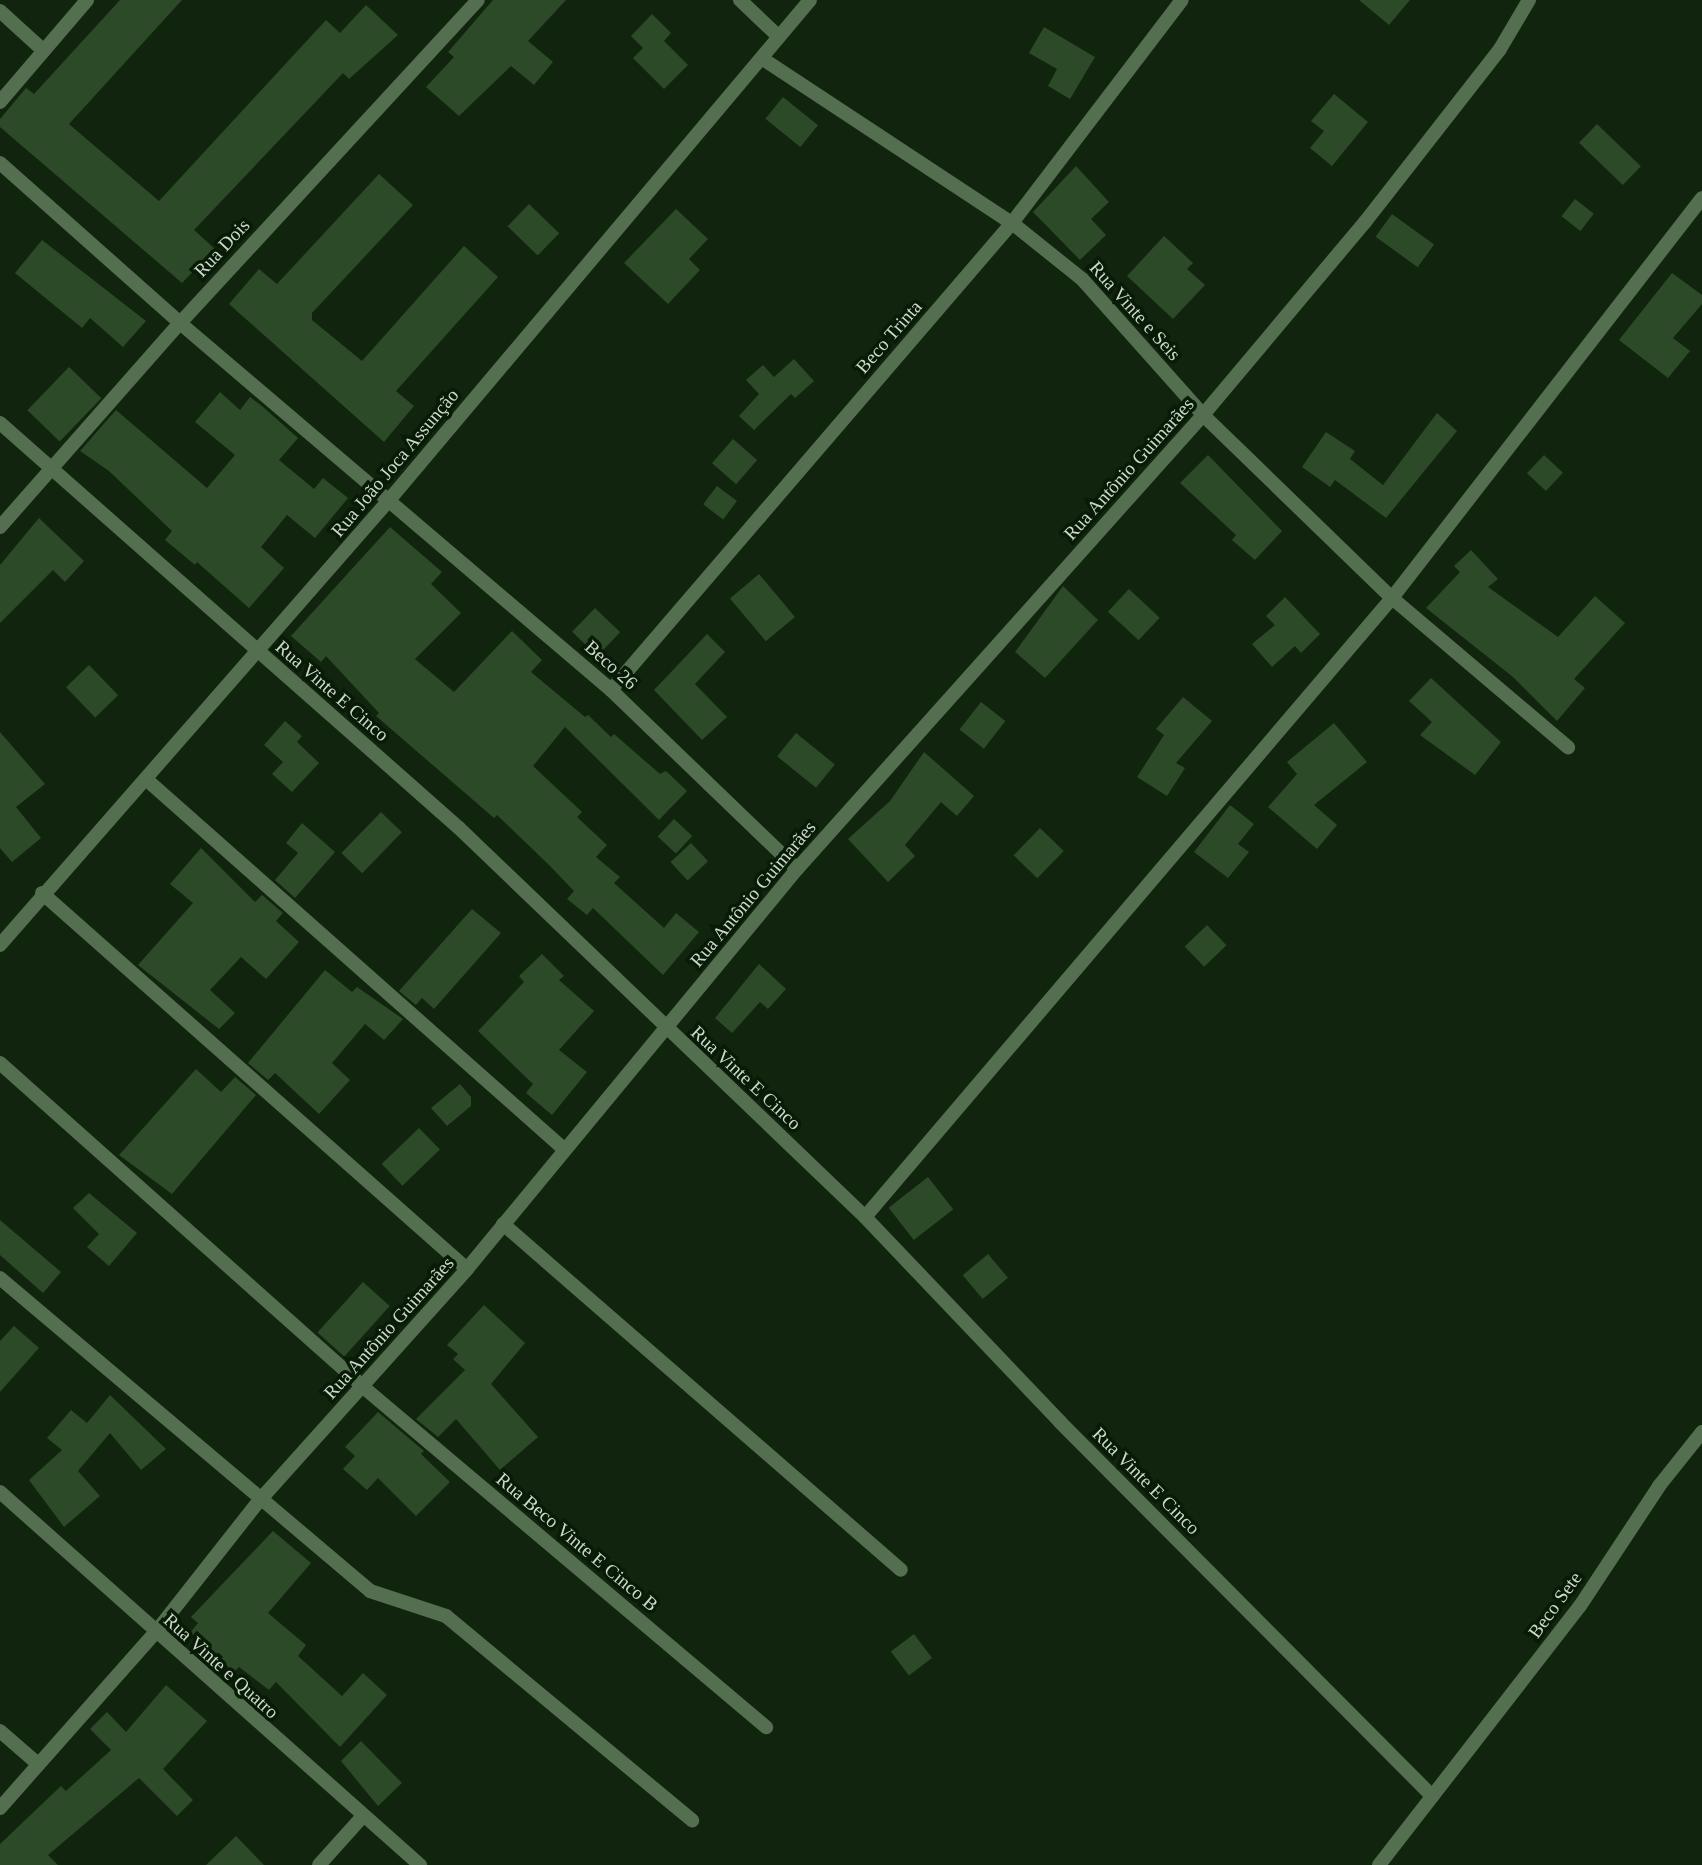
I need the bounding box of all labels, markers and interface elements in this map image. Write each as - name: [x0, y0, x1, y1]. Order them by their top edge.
- street label: Rua Dois: [189, 214, 255, 282]
- street label: Rua Vinte e Seis: [1084, 257, 1186, 365]
- street label: Beco Trinta: [851, 296, 927, 378]
- street label: Rua João Joca Assunção: [326, 384, 464, 542]
- street label: Rua Antônio Guimarães: [1059, 393, 1199, 545]
- street label: Rua Vinte E Cinco: [271, 636, 393, 746]
- street label: Beco 26: [580, 636, 642, 694]
- street label: Rua Antônio Guimarães: [685, 816, 821, 972]
- street label: Rua Vinte E Cinco: [686, 1021, 806, 1135]
- street label: Rua Antônio Guimarães: [319, 1252, 459, 1404]
- street label: Rua Vinte E Cinco: [1087, 1422, 1205, 1540]
- street label: Rua Beco Vinte E Cinco B: [491, 1468, 663, 1616]
- street label: Beco Sete: [1523, 1567, 1587, 1643]
- street label: Rua Vinte e Quatro: [159, 1608, 283, 1724]

